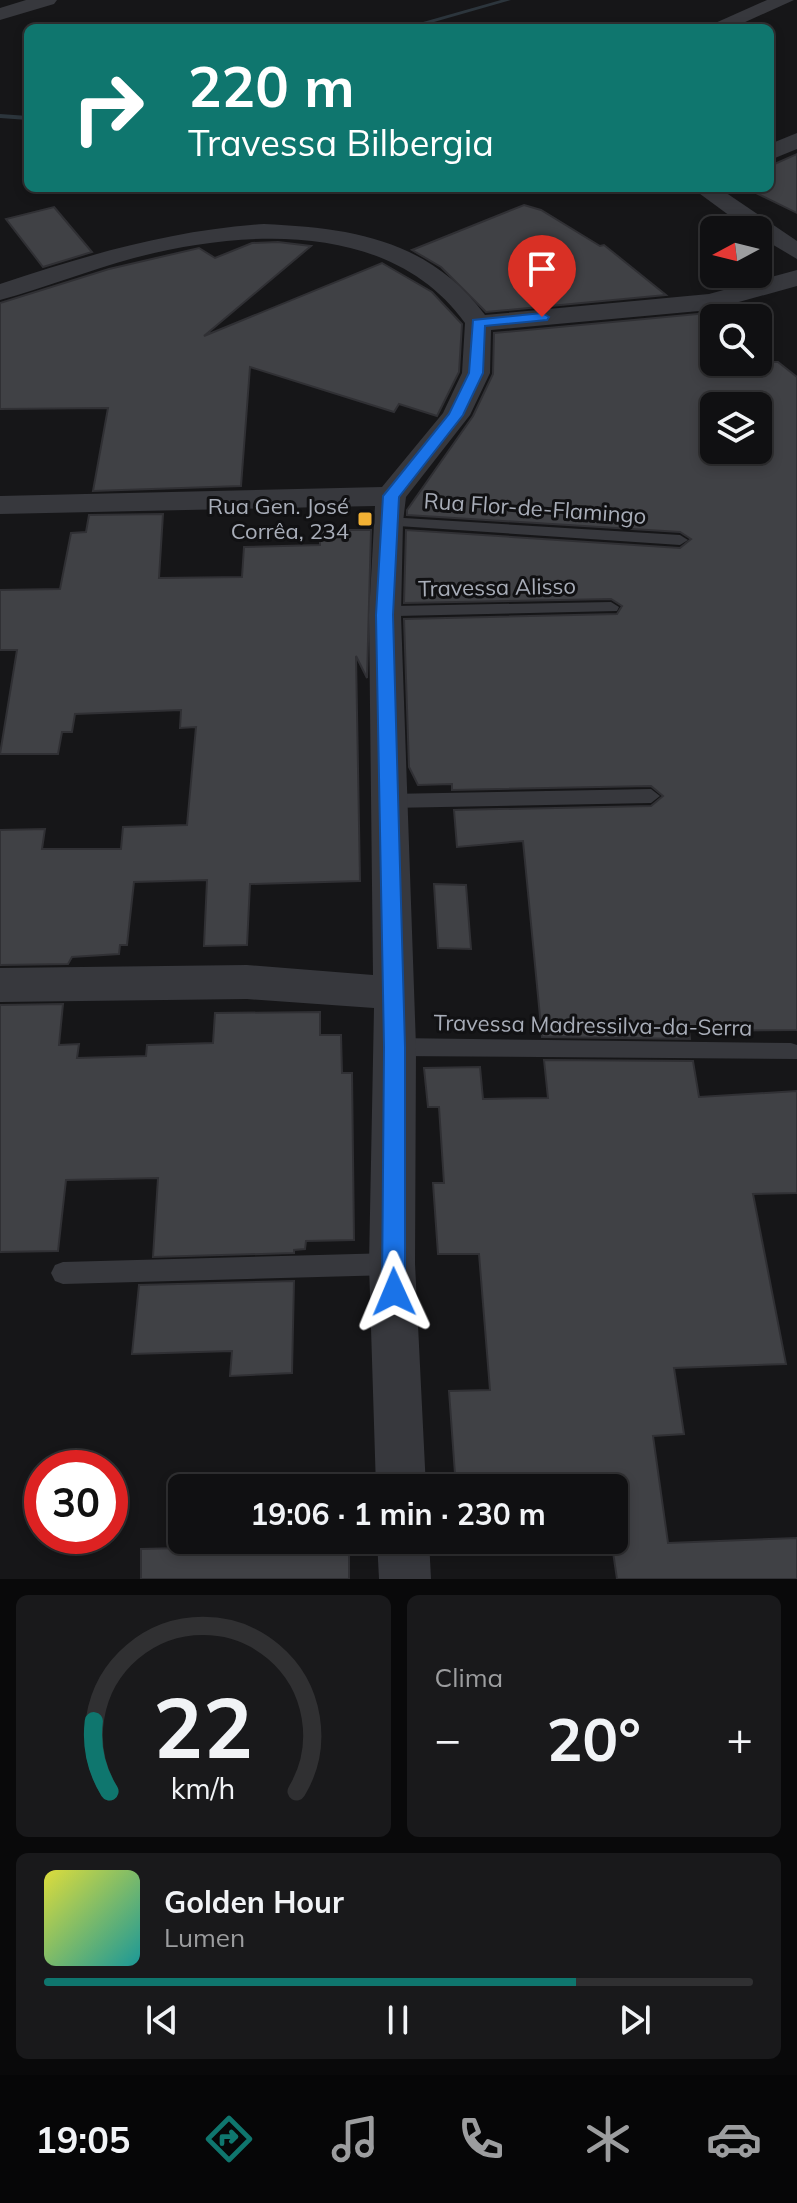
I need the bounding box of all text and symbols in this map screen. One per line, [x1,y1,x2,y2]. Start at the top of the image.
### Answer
text: 220 m [188,51,355,121]
icon: right [56,56,160,160]
text: Travessa Bilbergia [188,120,494,165]
north arrow [700,216,772,288]
map controls [700,216,772,464]
pin [508,235,576,317]
icon: arrive [520,247,564,291]
button: search [700,304,772,376]
button: layers [700,392,772,464]
street label: Rua Flor-de-Flamingo [423,486,647,530]
place label: Rua Gen. José Corrêa, 234 [208,492,349,545]
marker: Rua Gen. José Corrêa, 234 [356,510,374,528]
street label: Travessa Alisso [418,572,576,602]
street label: Travessa Madressilva-da-Serra [433,1008,753,1042]
position arrow [352,1250,436,1334]
speed limit sign: 30 [24,1450,128,1554]
text: 19:06 · 1 min · 230 m [250,1495,546,1533]
text: Clima [435,1661,503,1694]
text: 22 [153,1674,253,1779]
text: 20° [546,1701,641,1776]
text: − [435,1711,461,1766]
text: + [727,1711,753,1766]
text: km/h [171,1770,236,1806]
text: Golden Hour [164,1883,344,1921]
text: Lumen [164,1921,245,1954]
icon: previous [140,1998,184,2042]
icon: pause [376,1998,420,2042]
icon: next [613,1998,657,2042]
icon: directions [201,2111,257,2167]
icon: music [327,2111,383,2167]
icon: phone [453,2111,509,2167]
icon: climate [580,2111,636,2167]
icon: car [706,2111,762,2167]
text: 19:05 [35,2117,130,2162]

